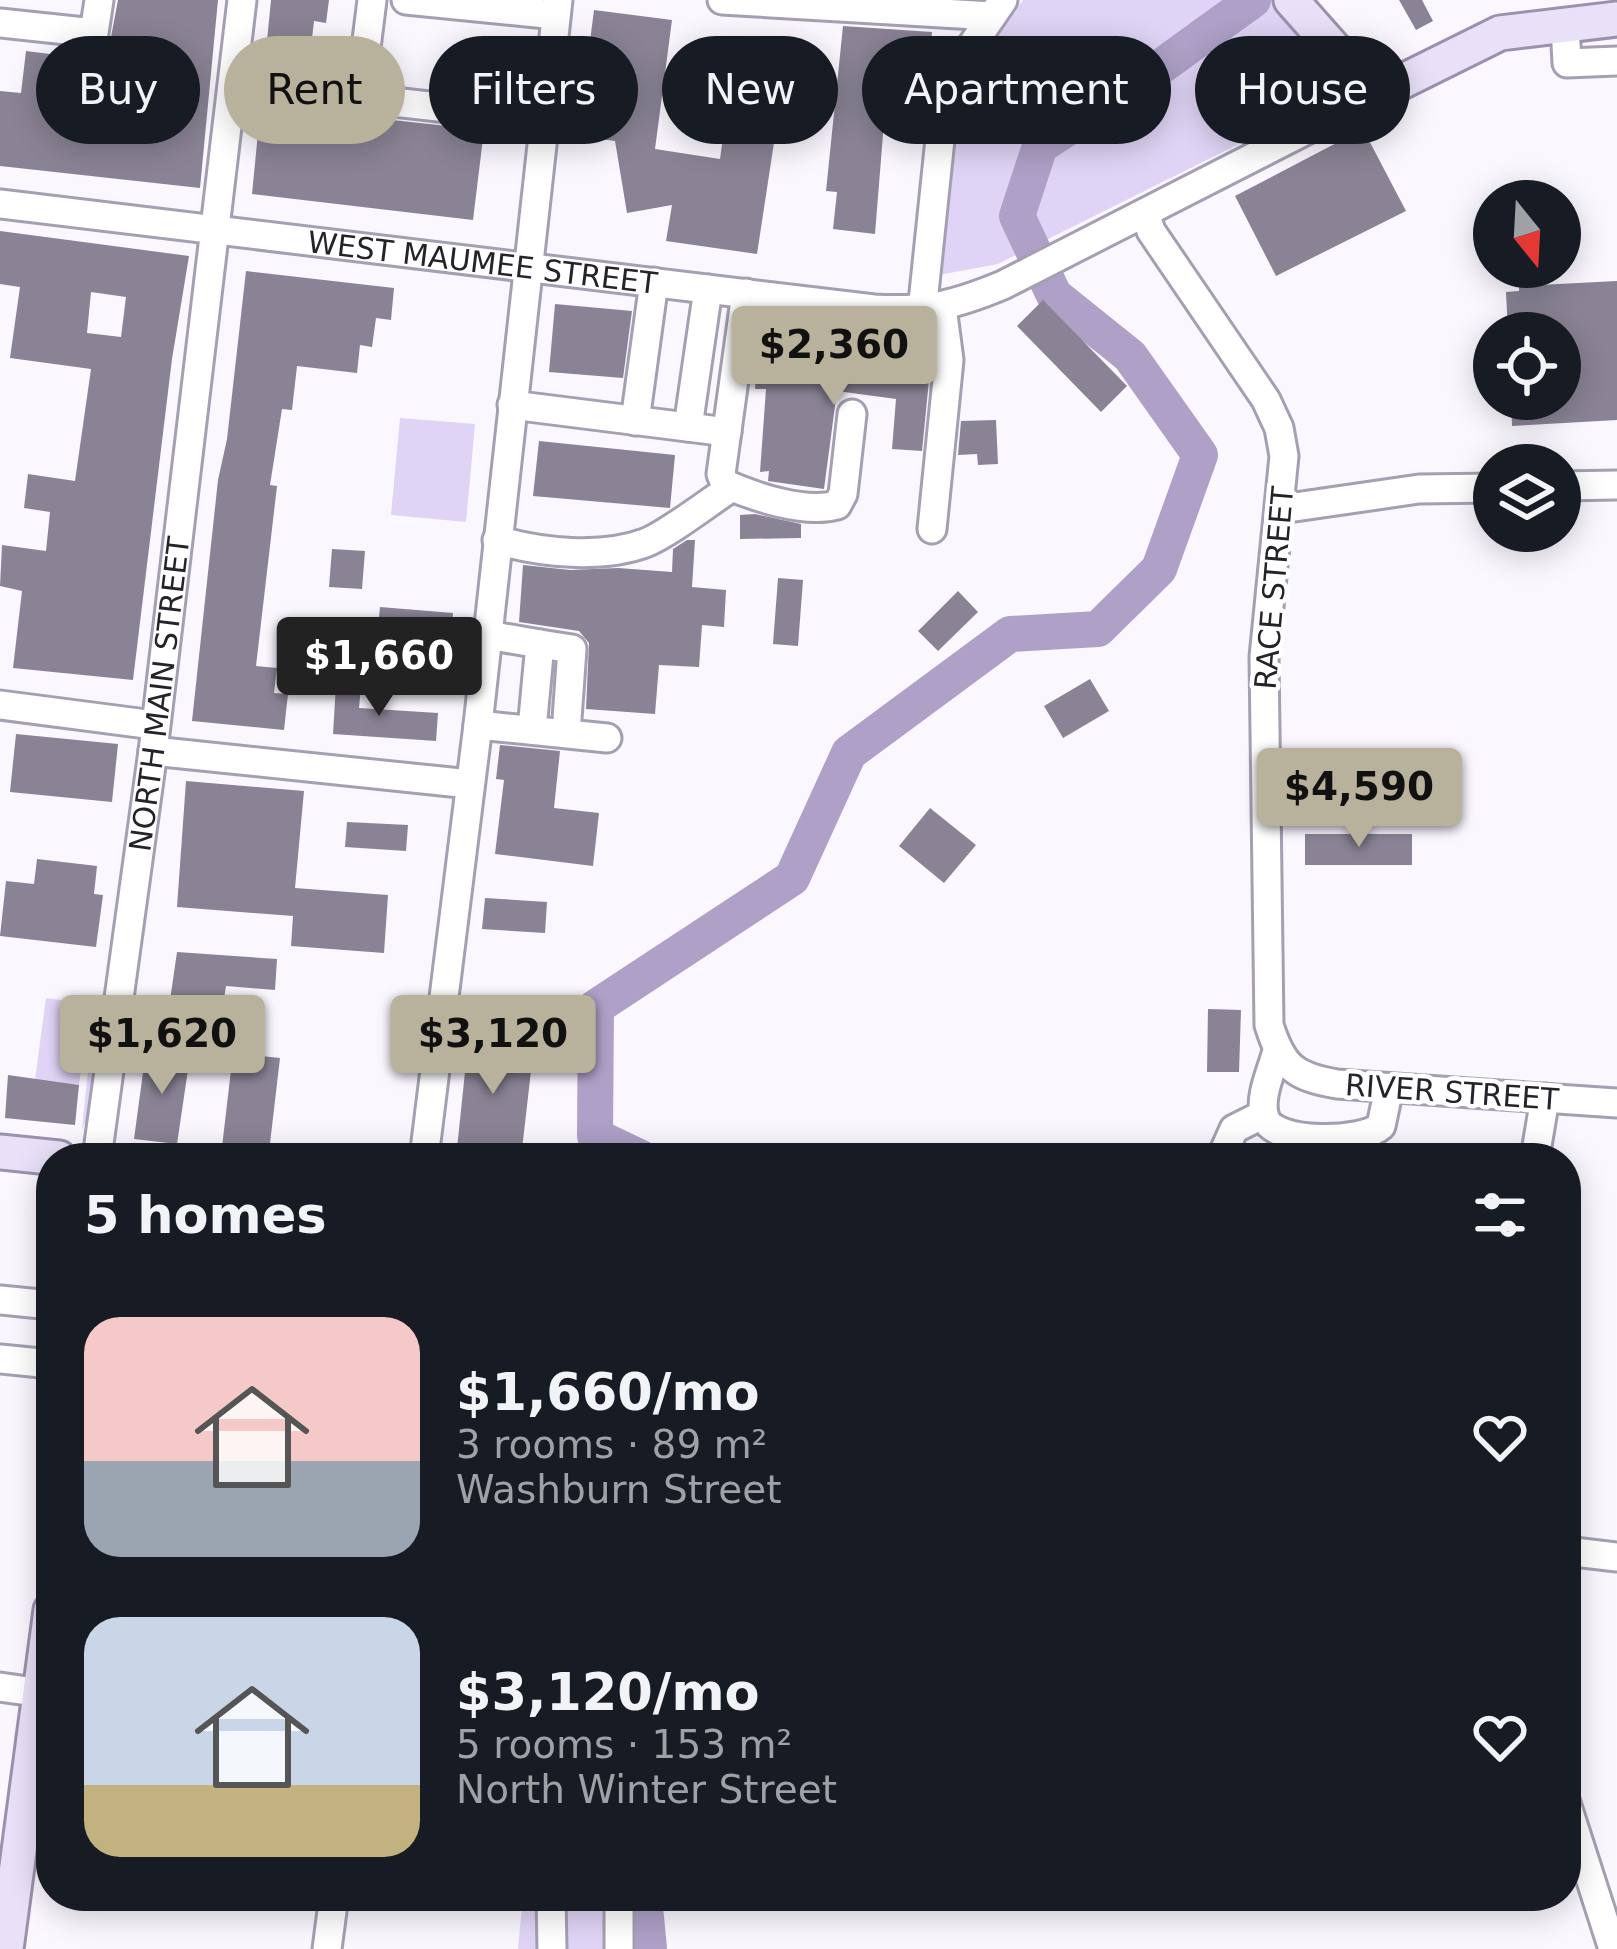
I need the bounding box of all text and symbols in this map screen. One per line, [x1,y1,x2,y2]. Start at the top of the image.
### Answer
chip: Buy [36,36,200,144]
chip: Rent [224,36,405,144]
chip: Filters [429,36,638,144]
chip: New [662,36,838,144]
chip: Apartment [862,36,1171,144]
chip: House [1195,36,1410,144]
north arrow [1473,180,1581,288]
map controls [1473,180,1581,552]
street label: WEST MAUMEE STREET [306,224,660,300]
pin: $2,360 [736,306,932,408]
button: locate [1473,312,1581,420]
text: $2,360 [759,322,909,367]
button: layers [1473,444,1581,552]
street label: RACE STREET [1248,484,1300,691]
street label: NORTH MAIN STREET [122,534,196,854]
pin: $1,660 [281,617,477,719]
text: $1,660 [304,633,454,678]
pin: $4,590 [1261,748,1457,850]
text: $4,590 [1284,764,1434,809]
pin: $1,620 [64,995,260,1097]
pin: $3,120 [395,995,591,1097]
text: $1,620 [87,1011,237,1056]
text: $3,120 [418,1011,568,1056]
street label: RIVER STREET [1344,1067,1561,1117]
icon: filters [1467,1182,1533,1248]
text: 5 homes [84,1186,327,1245]
text: $1,660/mo [456,1363,760,1422]
icon: home [180,1365,324,1509]
icon: heart [1467,1404,1533,1470]
text: 3 rooms · 89 m² [456,1422,767,1467]
text: Washburn Street [456,1467,781,1512]
text: $3,120/mo [456,1663,760,1722]
icon: home [180,1665,324,1809]
icon: heart [1467,1704,1533,1770]
text: 5 rooms · 153 m² [456,1722,792,1767]
text: North Winter Street [456,1767,837,1812]

